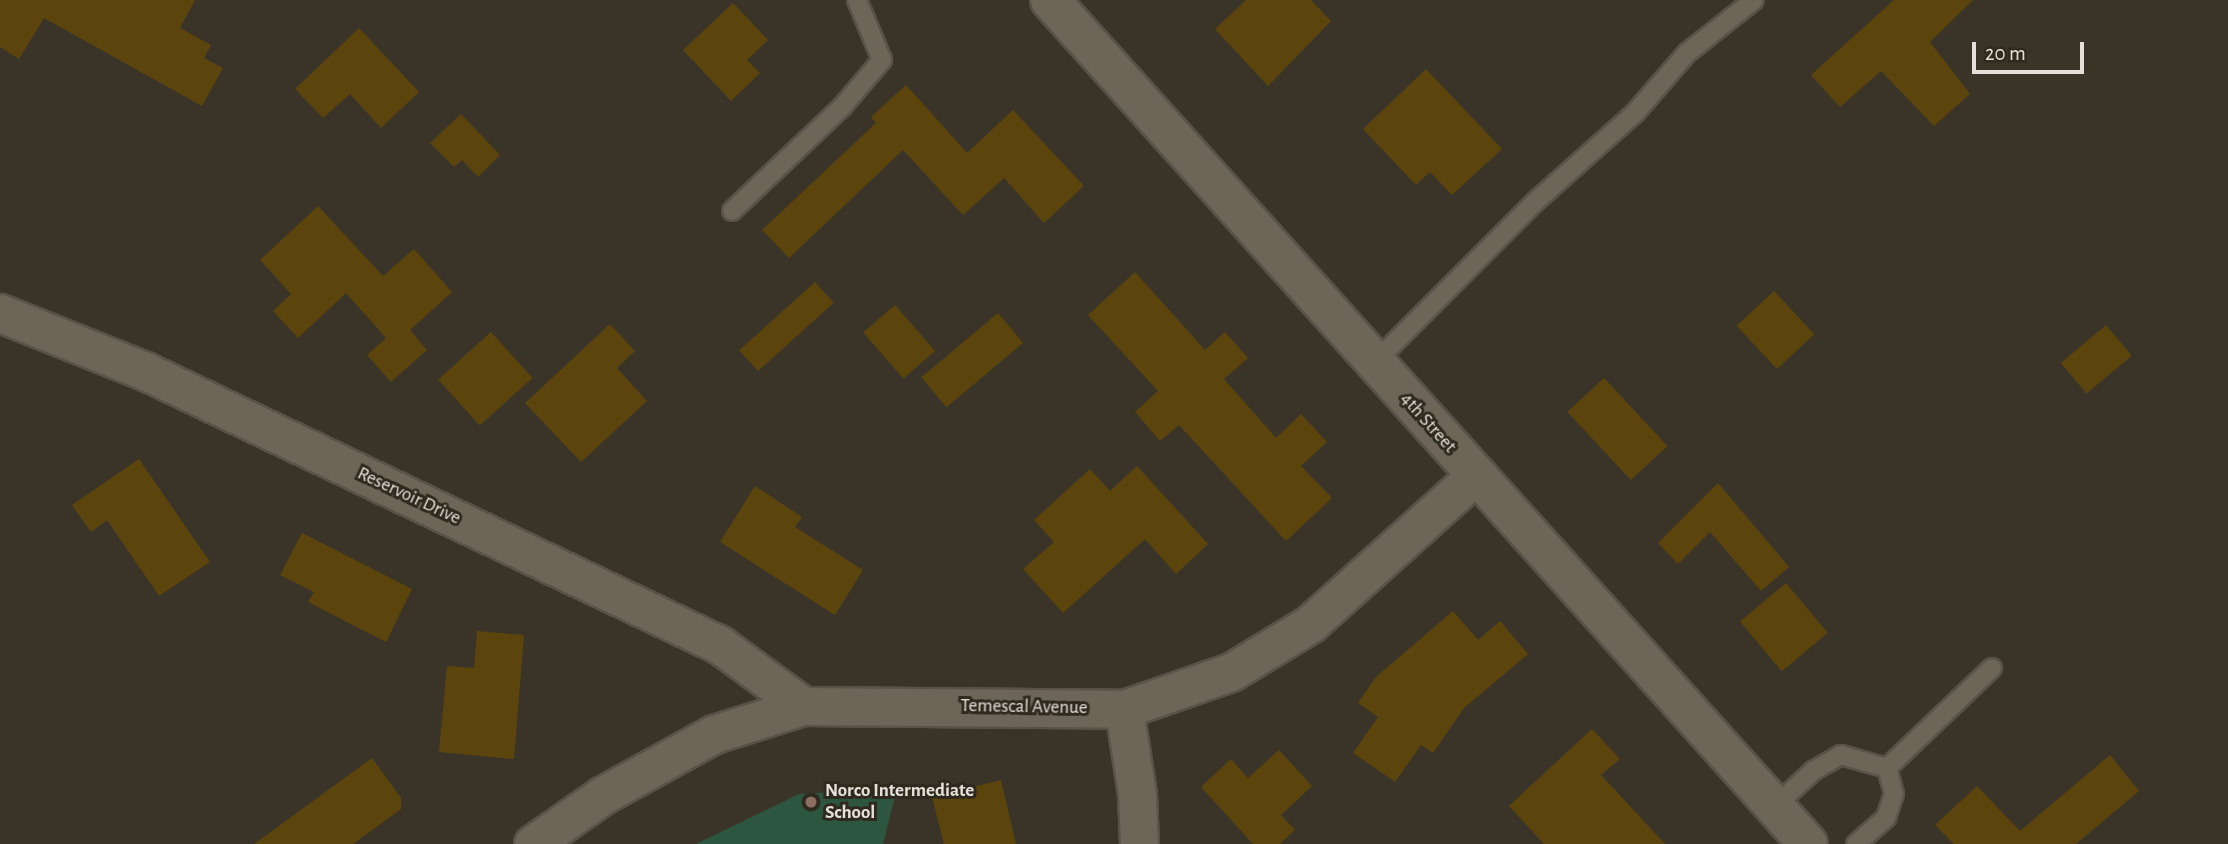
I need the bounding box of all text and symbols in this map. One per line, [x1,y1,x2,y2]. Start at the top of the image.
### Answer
scale bar [1976,28,2088,72]
text: 20 m [1985,43,2026,64]
street label: 4th Street [1395,388,1461,458]
street label: Reservoir Drive [354,462,464,530]
street label: Temescal Avenue [960,694,1088,720]
place label: Norco Intermediate School [825,780,974,824]
marker: Norco Intermediate School [803,794,819,810]

